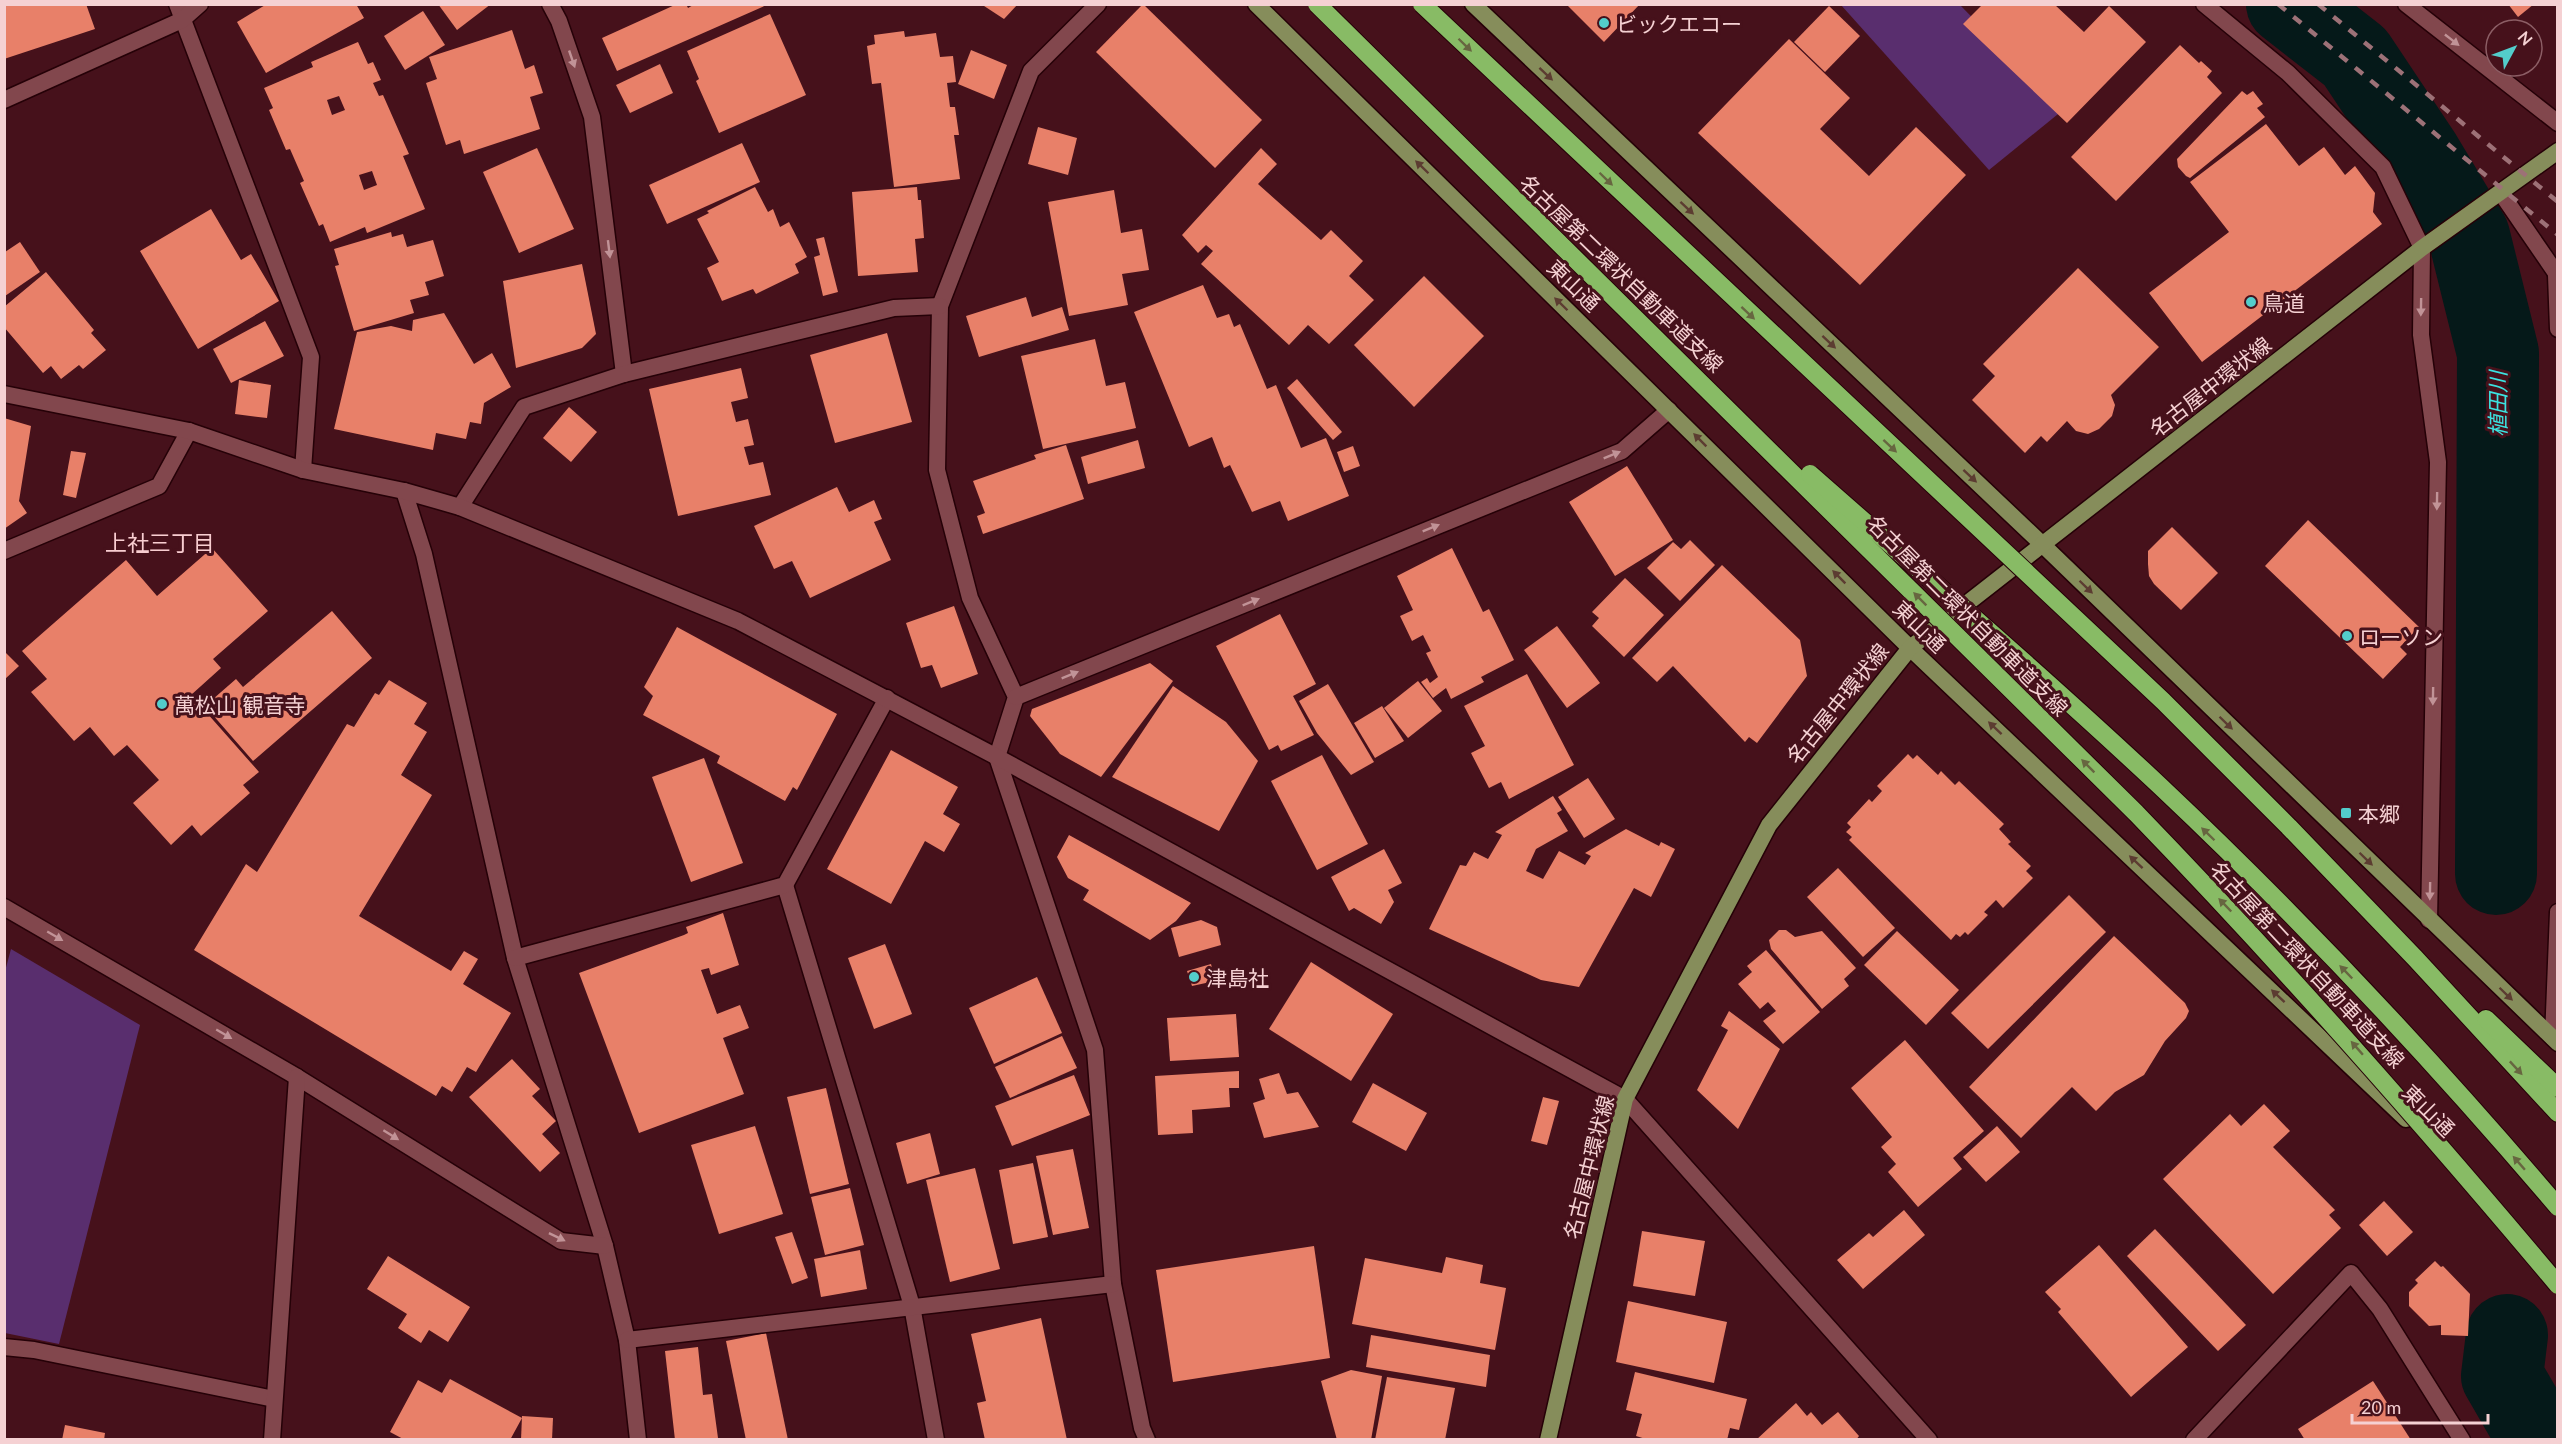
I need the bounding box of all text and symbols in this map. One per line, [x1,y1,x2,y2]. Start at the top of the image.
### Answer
place label: ビックエコー [1616,11,1742,36]
marker: ビックエコー [1597,16,1611,30]
north arrow [2484,18,2544,78]
text: N [2514,27,2537,49]
one-way arrow [2444,34,2460,47]
one-way arrow [1457,38,1472,52]
one-way arrow [567,50,577,68]
one-way arrow [1538,66,1552,80]
one-way arrow [1415,161,1429,175]
street label: 名古屋第二環状自動車道支線 [1515,169,1729,377]
one-way arrow [1598,172,1613,185]
one-way arrow [1680,201,1695,215]
one-way arrow [604,240,613,259]
street label: 東山通 [1543,254,1605,316]
place label: 鳥道 [2263,290,2305,315]
marker: 鳥道 [2244,295,2258,309]
one-way arrow [1554,296,1568,311]
one-way arrow [2416,297,2426,316]
one-way arrow [1740,306,1755,320]
street label: 名古屋中環状線 [2144,331,2276,441]
one-way arrow [1821,335,1836,349]
water label: 植田川 [2484,369,2511,437]
one-way arrow [1694,434,1708,448]
one-way arrow [1882,439,1897,452]
one-way arrow [1603,450,1621,459]
one-way arrow [1963,469,1977,483]
one-way arrow [2432,491,2442,510]
street label: 名古屋第二環状自動車道支線 [1863,510,2073,720]
one-way arrow [1423,523,1441,533]
district label: 上社三丁目 [105,529,215,556]
one-way arrow [1832,571,1846,585]
one-way arrow [2078,580,2093,594]
one-way arrow [1913,591,1927,606]
street label: 東山通 [1889,595,1951,657]
one-way arrow [1242,597,1260,607]
place label: ローソン [2359,624,2443,649]
marker: ローソン [2340,629,2354,643]
street label: 名古屋中環状線 [1781,638,1893,768]
one-way arrow [1061,670,1079,679]
one-way arrow [2429,686,2438,705]
place label: 萬松山 観音寺 [174,692,305,717]
marker: 萬松山 観音寺 [155,697,169,711]
one-way arrow [2218,715,2232,729]
one-way arrow [1987,721,2002,735]
one-way arrow [2082,759,2096,773]
place label: 本郷 [2358,801,2400,826]
marker: 本郷 [2339,806,2353,820]
one-way arrow [2202,827,2216,841]
one-way arrow [2358,851,2372,865]
one-way arrow [2129,855,2144,869]
street label: 名古屋第二環状自動車道支線 [2206,856,2410,1072]
one-way arrow [2425,881,2435,900]
one-way arrow [2218,897,2232,912]
one-way arrow [47,931,64,941]
one-way arrow [2339,964,2353,979]
place label: 津島社 [1206,965,1269,990]
marker: 津島社 [1187,970,1201,984]
one-way arrow [2499,986,2513,1000]
one-way arrow [2270,989,2285,1003]
one-way arrow [216,1029,233,1039]
one-way arrow [2350,1041,2364,1056]
one-way arrow [2509,1061,2523,1075]
street label: 東山通 [2398,1079,2460,1141]
street label: 名古屋中環状線 [1558,1093,1618,1241]
one-way arrow [383,1130,399,1141]
one-way arrow [2513,1156,2526,1171]
one-way arrow [549,1232,566,1242]
scale bar [2352,1387,2488,1425]
text: 20 m [2361,1396,2401,1418]

